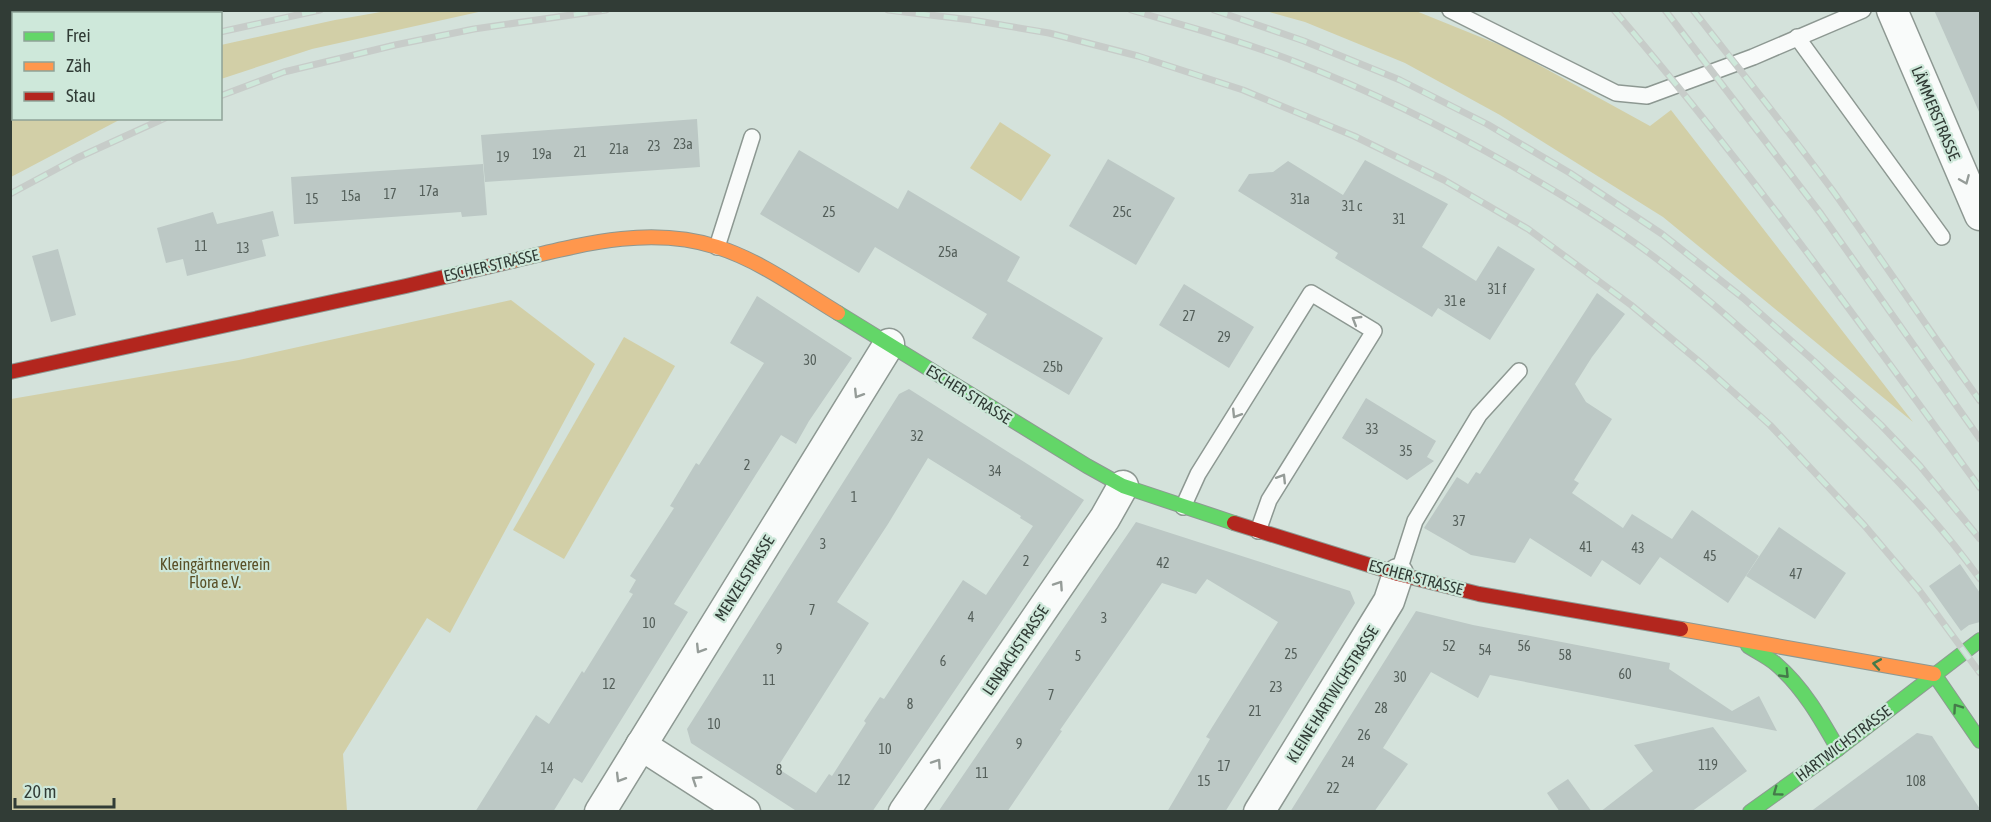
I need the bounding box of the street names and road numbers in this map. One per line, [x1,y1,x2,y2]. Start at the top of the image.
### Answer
street label: LÄMMERSTRASSE [1908,63,1964,163]
street label: ESCHER STRASSE [442,245,540,285]
street label: ESCHER STRASSE [923,361,1015,427]
street label: MENZELSTRASSE [711,532,777,624]
street label: ESCHER STRASSE [1367,556,1465,598]
street label: LENBACHSTRASSE [978,602,1052,698]
street label: KLEINE HARTWICHSTRASSE [1283,622,1381,766]
street label: HARTWICHSTRASSE [1792,701,1894,785]

